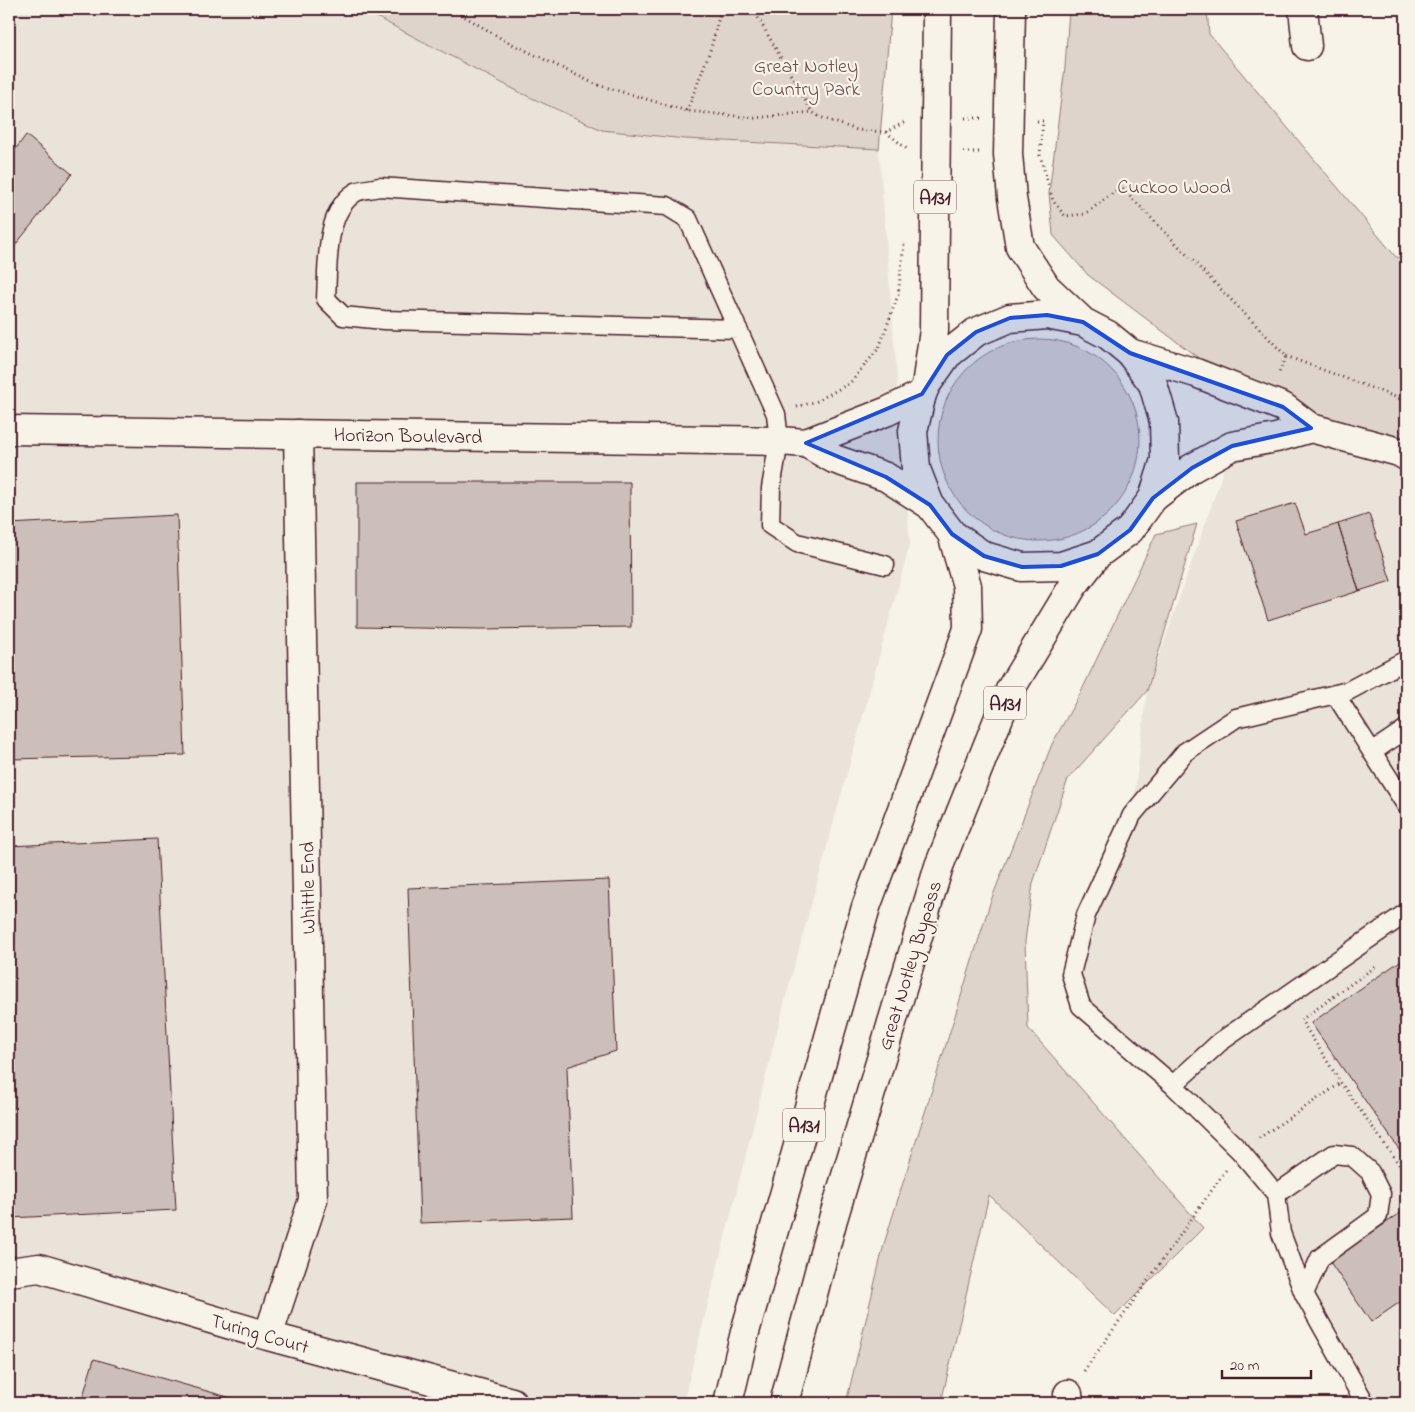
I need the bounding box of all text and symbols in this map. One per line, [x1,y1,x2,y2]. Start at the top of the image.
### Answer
park label: Great Notley Country Park [752,53,860,105]
park label: Cuckoo Wood [1117,174,1231,203]
road number: A131 [914,180,956,213]
street label: Horizon Boulevard [333,422,483,453]
road number: A131 [984,686,1026,720]
street label: Whittle End [294,841,325,934]
street label: Great Notley Bypass [872,877,951,1054]
road number: A131 [783,1108,825,1142]
street label: Turing Court [207,1308,312,1364]
scale bar [1222,1347,1311,1379]
text: 20 m [1230,1355,1260,1377]

